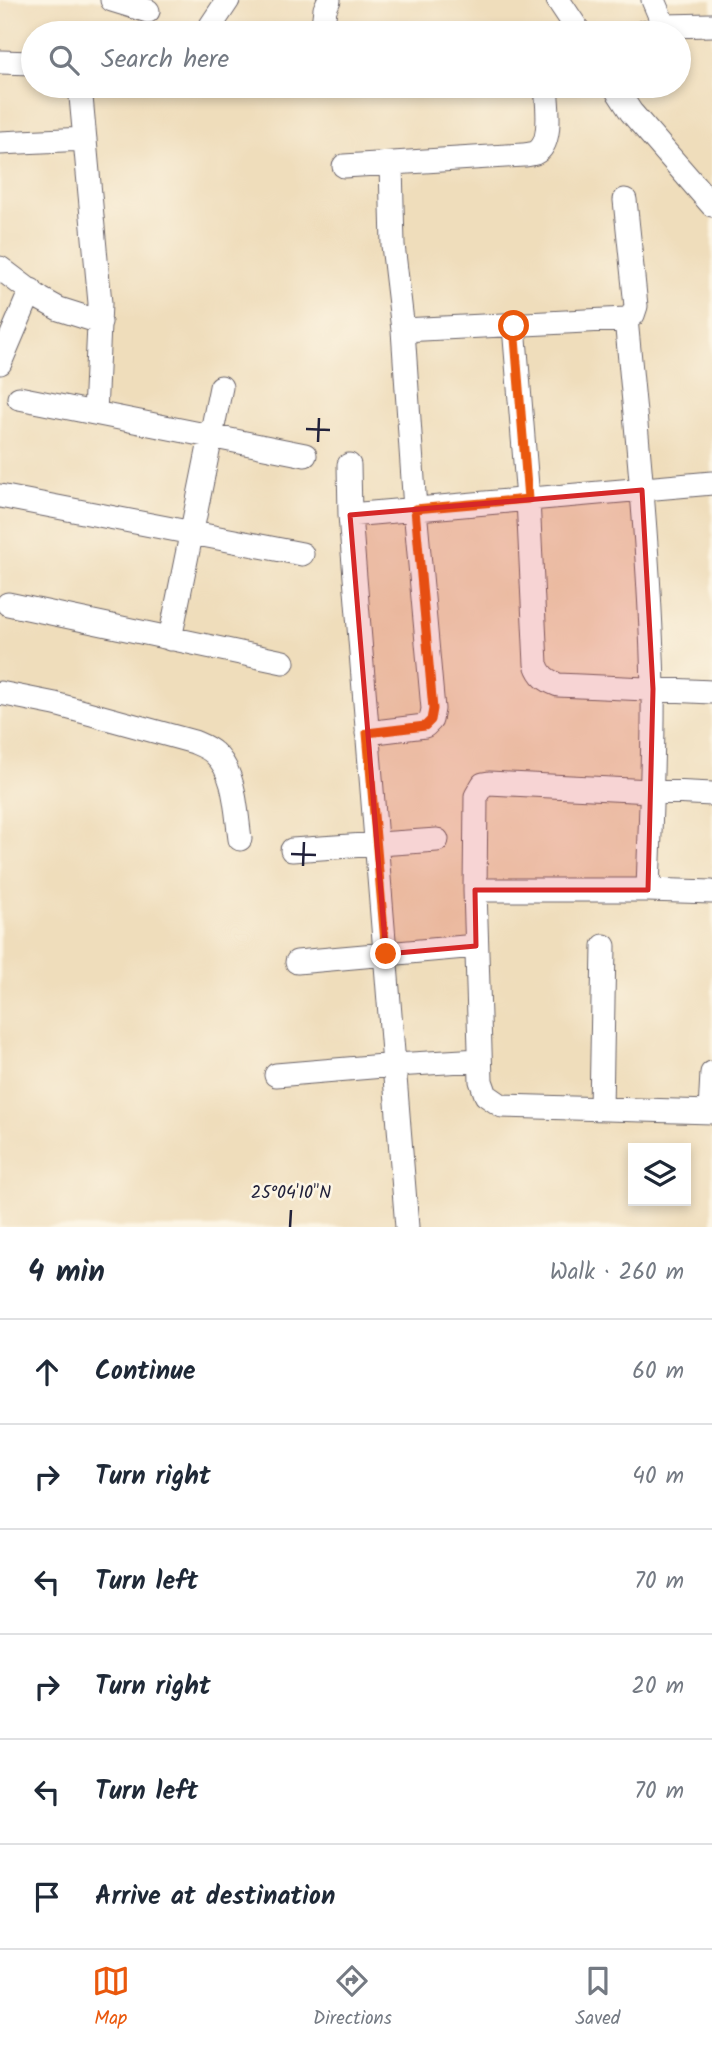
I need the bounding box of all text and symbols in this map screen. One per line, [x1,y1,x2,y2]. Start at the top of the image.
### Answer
search box [21,21,691,98]
text: Search here [101,39,229,81]
icon: search [45,41,83,79]
route start [498,310,529,341]
route end [370,938,401,969]
map controls [628,1143,691,1206]
button: layers [628,1143,691,1206]
text: 25°04'10"N [251,1179,331,1208]
text: 4 min [28,1249,105,1297]
text: Walk · 260 m [550,1255,684,1291]
text: Continue [95,1351,196,1393]
icon: ahead [28,1353,66,1391]
text: 60 m [632,1354,684,1390]
text: Turn right [95,1456,211,1498]
icon: right [28,1458,66,1496]
text: 40 m [632,1459,684,1495]
text: Turn left [95,1561,198,1603]
icon: left [28,1563,66,1601]
text: 70 m [634,1564,684,1600]
text: Turn right [95,1666,211,1708]
icon: right [28,1668,66,1706]
text: 20 m [632,1669,684,1705]
text: Turn left [95,1771,198,1813]
icon: left [28,1773,66,1811]
text: 70 m [634,1774,684,1810]
text: Arrive at destination [95,1876,335,1918]
icon: arrive [28,1878,66,1916]
tab: Map [92,1962,130,2034]
tab: Directions [313,1962,392,2034]
tab: Saved [575,1962,620,2034]

